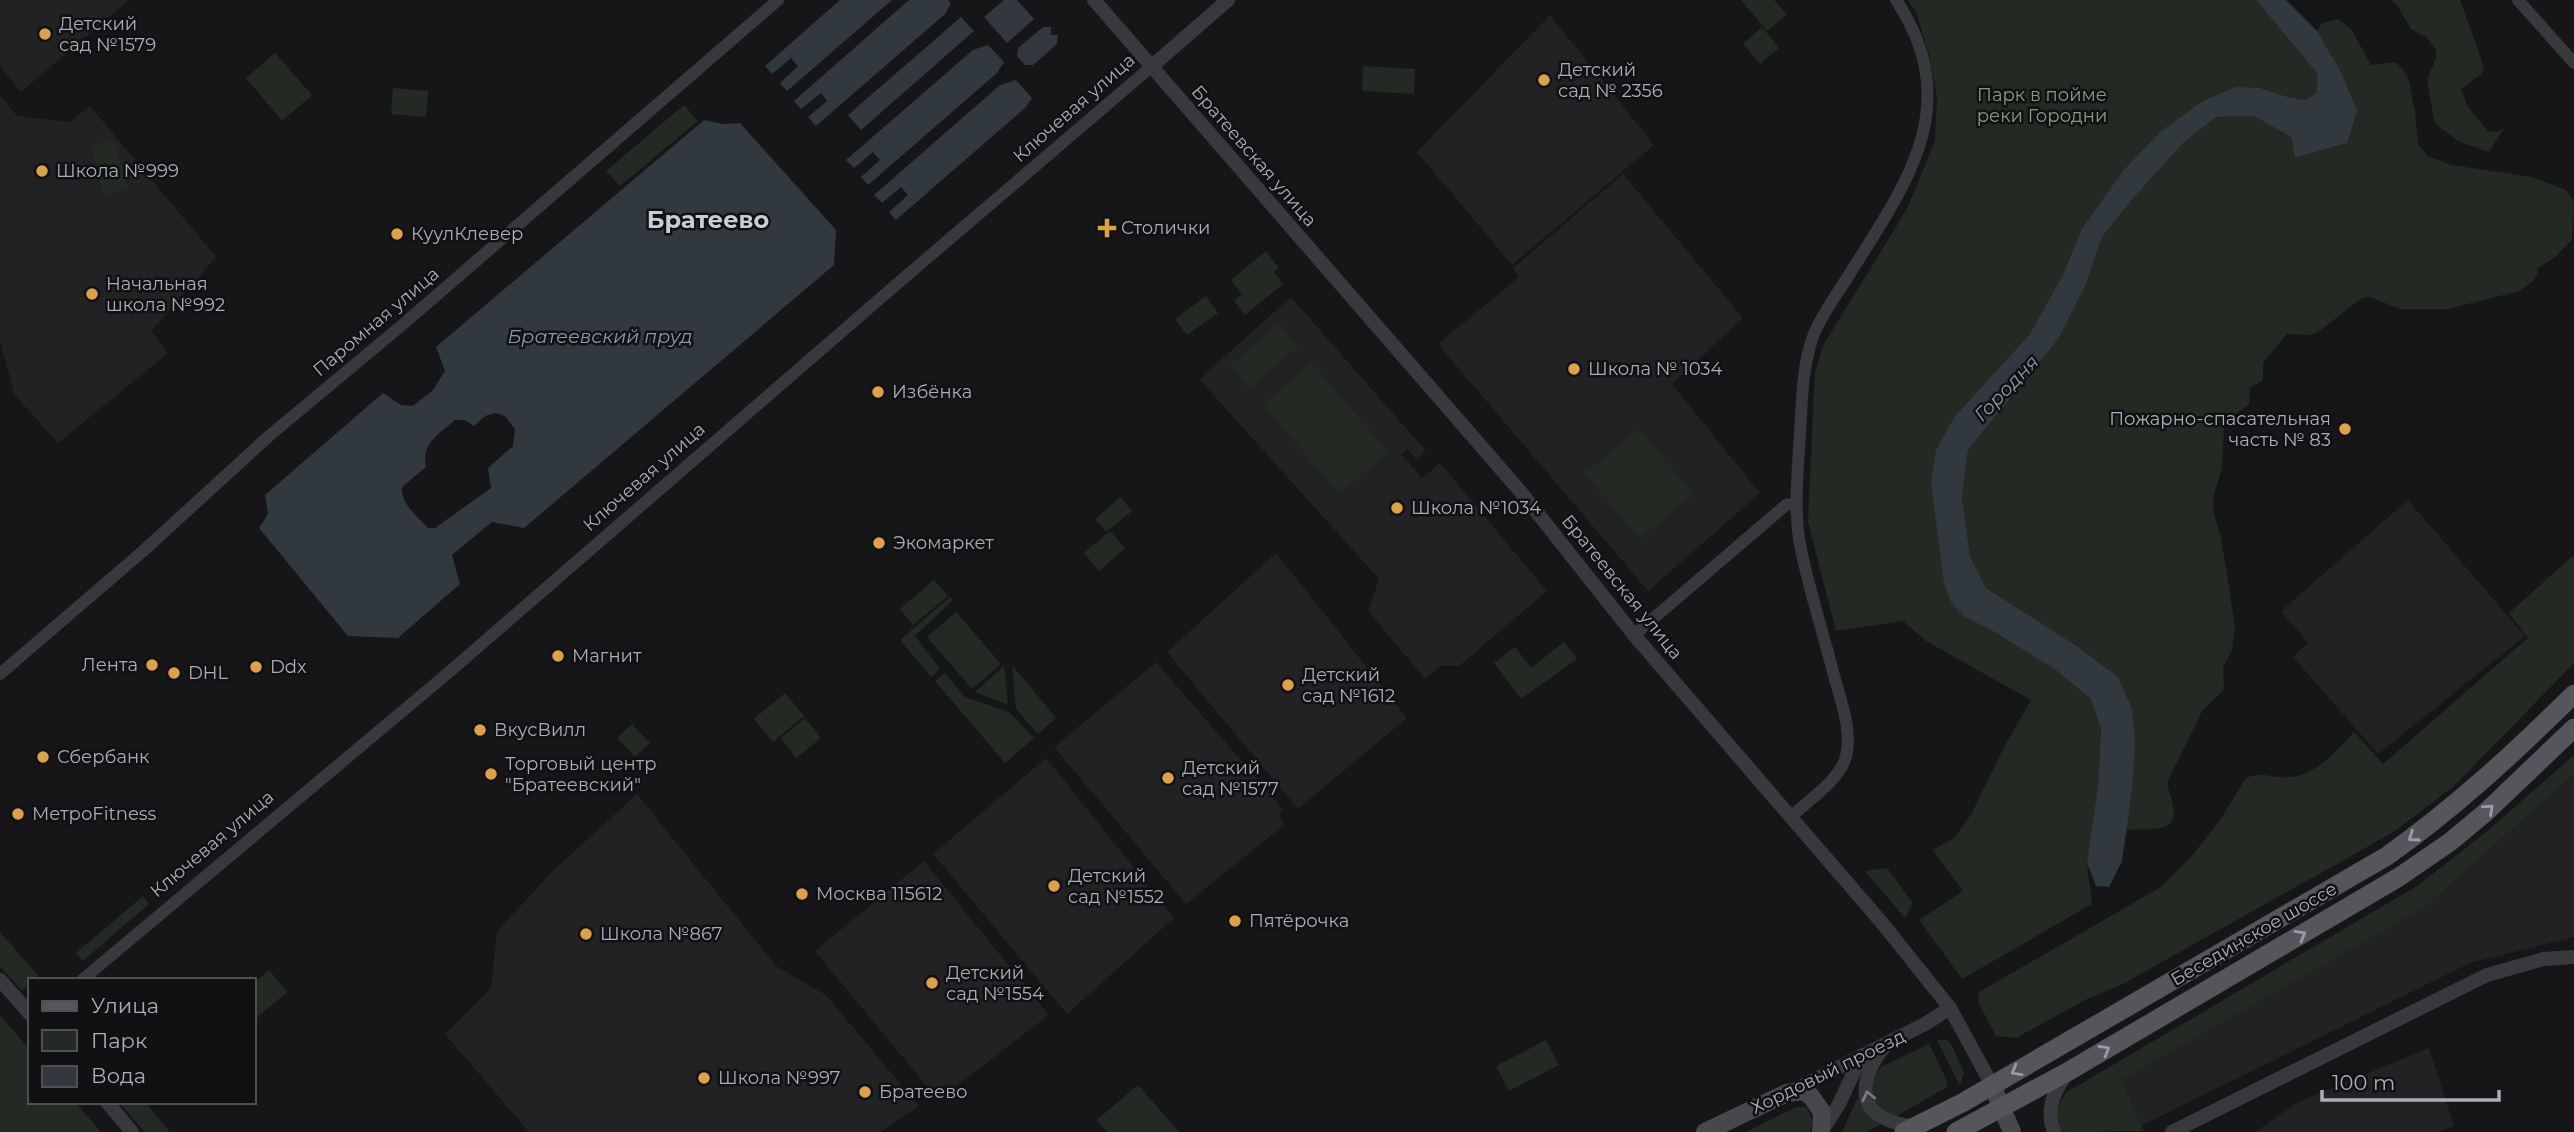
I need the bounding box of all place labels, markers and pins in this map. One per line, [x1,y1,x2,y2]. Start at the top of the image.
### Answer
place label: Детский сад №1579 [59,13,156,56]
marker: Детский сад №1579 [37,26,53,42]
place label: Детский сад № 2356 [1558,59,1663,102]
marker: Детский сад № 2356 [1536,72,1552,88]
place label: Школа №999 [56,160,179,182]
marker: Школа №999 [34,163,50,179]
place label: Столички [1121,217,1210,239]
marker: Столички [1099,220,1115,236]
place label: КуулКлевер [411,223,523,245]
marker: КуулКлевер [389,226,405,242]
place label: Начальная школа №992 [106,273,225,316]
marker: Начальная школа №992 [84,286,100,302]
place label: Школа № 1034 [1588,358,1723,380]
marker: Школа № 1034 [1566,361,1582,377]
place label: Избёнка [892,381,972,403]
marker: Избёнка [870,384,886,400]
place label: Пожарно-спасательная часть № 83 [2109,408,2331,451]
marker: Пожарно-спасательная часть № 83 [2337,421,2353,437]
place label: Школа №1034 [1411,497,1541,519]
marker: Школа №1034 [1389,500,1405,516]
place label: Экомаркет [893,532,994,554]
marker: Экомаркет [871,535,887,551]
place label: Магнит [572,645,642,667]
marker: Магнит [550,648,566,664]
place label: Лента [82,654,138,676]
place label: Ddx [270,656,307,678]
marker: Лента [144,657,160,673]
marker: Ddx [248,659,264,675]
place label: DHL [188,662,229,684]
place label: Детский сад №1612 [1302,664,1395,707]
marker: DHL [166,665,182,681]
marker: Детский сад №1612 [1280,677,1296,693]
place label: ВкусВилл [494,719,586,741]
marker: ВкусВилл [472,722,488,738]
place label: Сбербанк [57,746,150,768]
marker: Сбербанк [35,749,51,765]
place label: Торговый центр "Братеевский" [505,753,657,796]
place label: Детский сад №1577 [1182,757,1279,800]
marker: Торговый центр "Братеевский" [483,766,499,782]
marker: Детский сад №1577 [1160,770,1176,786]
place label: МетроFitness [32,803,157,825]
marker: МетроFitness [10,806,26,822]
place label: Детский сад №1552 [1068,865,1164,908]
marker: Детский сад №1552 [1046,878,1062,894]
place label: Москва 115612 [816,883,942,905]
marker: Москва 115612 [794,886,810,902]
place label: Пятёрочка [1249,910,1349,932]
marker: Пятёрочка [1227,913,1243,929]
place label: Школа №867 [600,923,722,945]
marker: Школа №867 [578,926,594,942]
place label: Детский сад №1554 [946,962,1044,1005]
marker: Детский сад №1554 [924,975,940,991]
place label: Школа №997 [718,1067,840,1089]
marker: Школа №997 [696,1070,712,1086]
place label: Братеево [879,1081,968,1103]
marker: Братеево [857,1084,873,1100]

